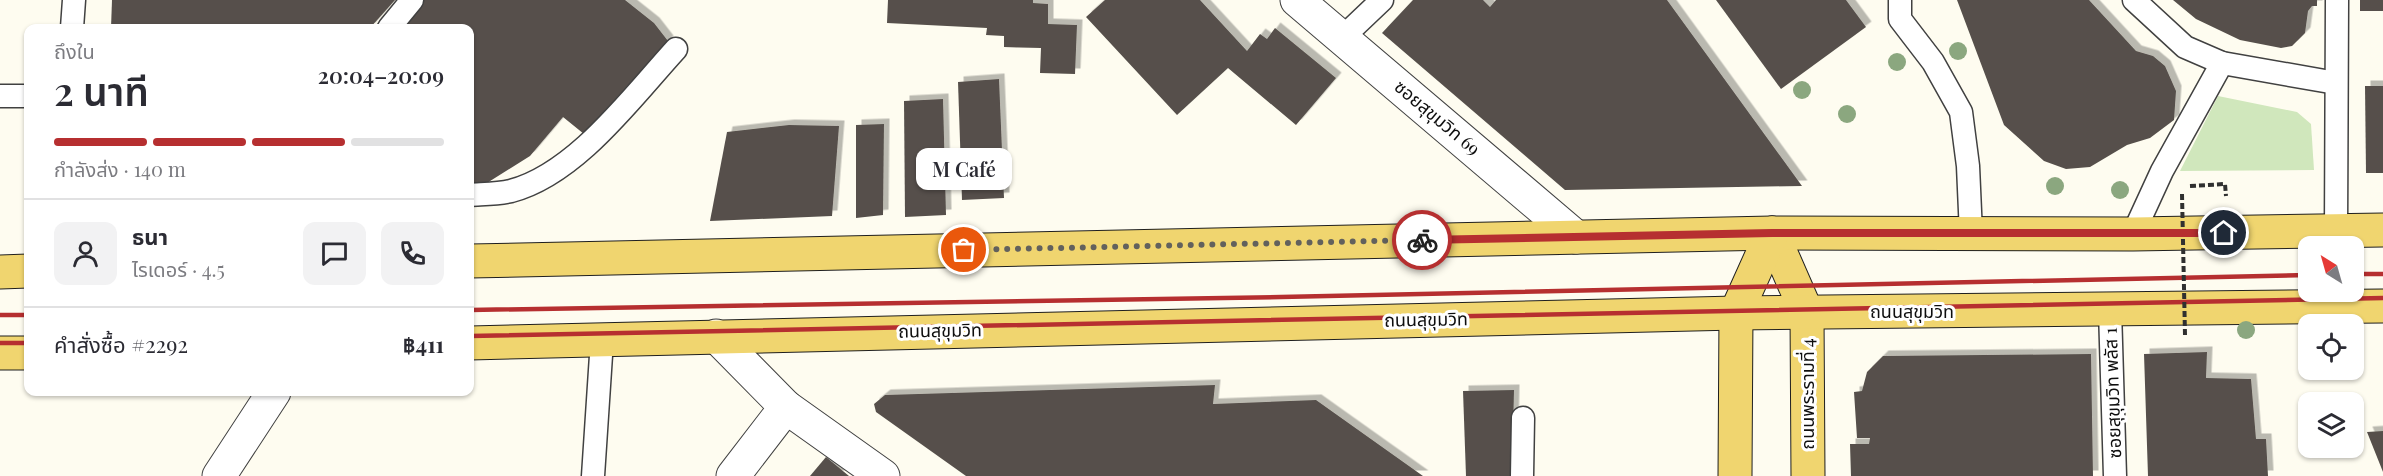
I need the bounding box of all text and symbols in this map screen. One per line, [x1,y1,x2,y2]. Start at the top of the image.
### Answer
text: ถึงใน [54,37,95,64]
text: 20:04–20:09 [318,60,444,90]
text: 2 นาที [54,64,149,116]
street label: ซอยสุขุมวิท 69 [1390,74,1486,160]
callout: M Café [916,148,1012,190]
text: กำลังส่ง · 140 m [54,155,186,182]
text: M Café [932,155,996,182]
pin [2198,207,2249,258]
courier [1392,210,1452,270]
icon: home [2207,216,2240,249]
text: ธนา [132,221,168,251]
button: person [54,222,117,285]
button: chat [303,222,366,285]
button: phone [381,222,444,285]
pin [938,224,989,275]
icon: bike [1406,224,1439,257]
icon: bag [947,233,980,266]
north arrow [2298,236,2364,302]
map controls [2298,236,2364,458]
text: ไรเดอร์ · 4.5 [132,255,225,282]
street label: ถนนสุขุมวิท [1870,299,1954,323]
street label: ถนนสุขุมวิท [1384,306,1468,332]
button: locate [2298,314,2364,380]
street label: ถนนสุขุมวิท [898,317,982,343]
street label: ซอยสุขุมวิท พลัส 1 [2098,327,2126,459]
text: คำสั่งซื้อ #2292 [54,329,188,359]
text: ฿411 [403,329,444,359]
street label: ถนนพระรามที่ 4 [1795,338,1819,450]
button: layers [2298,392,2364,458]

